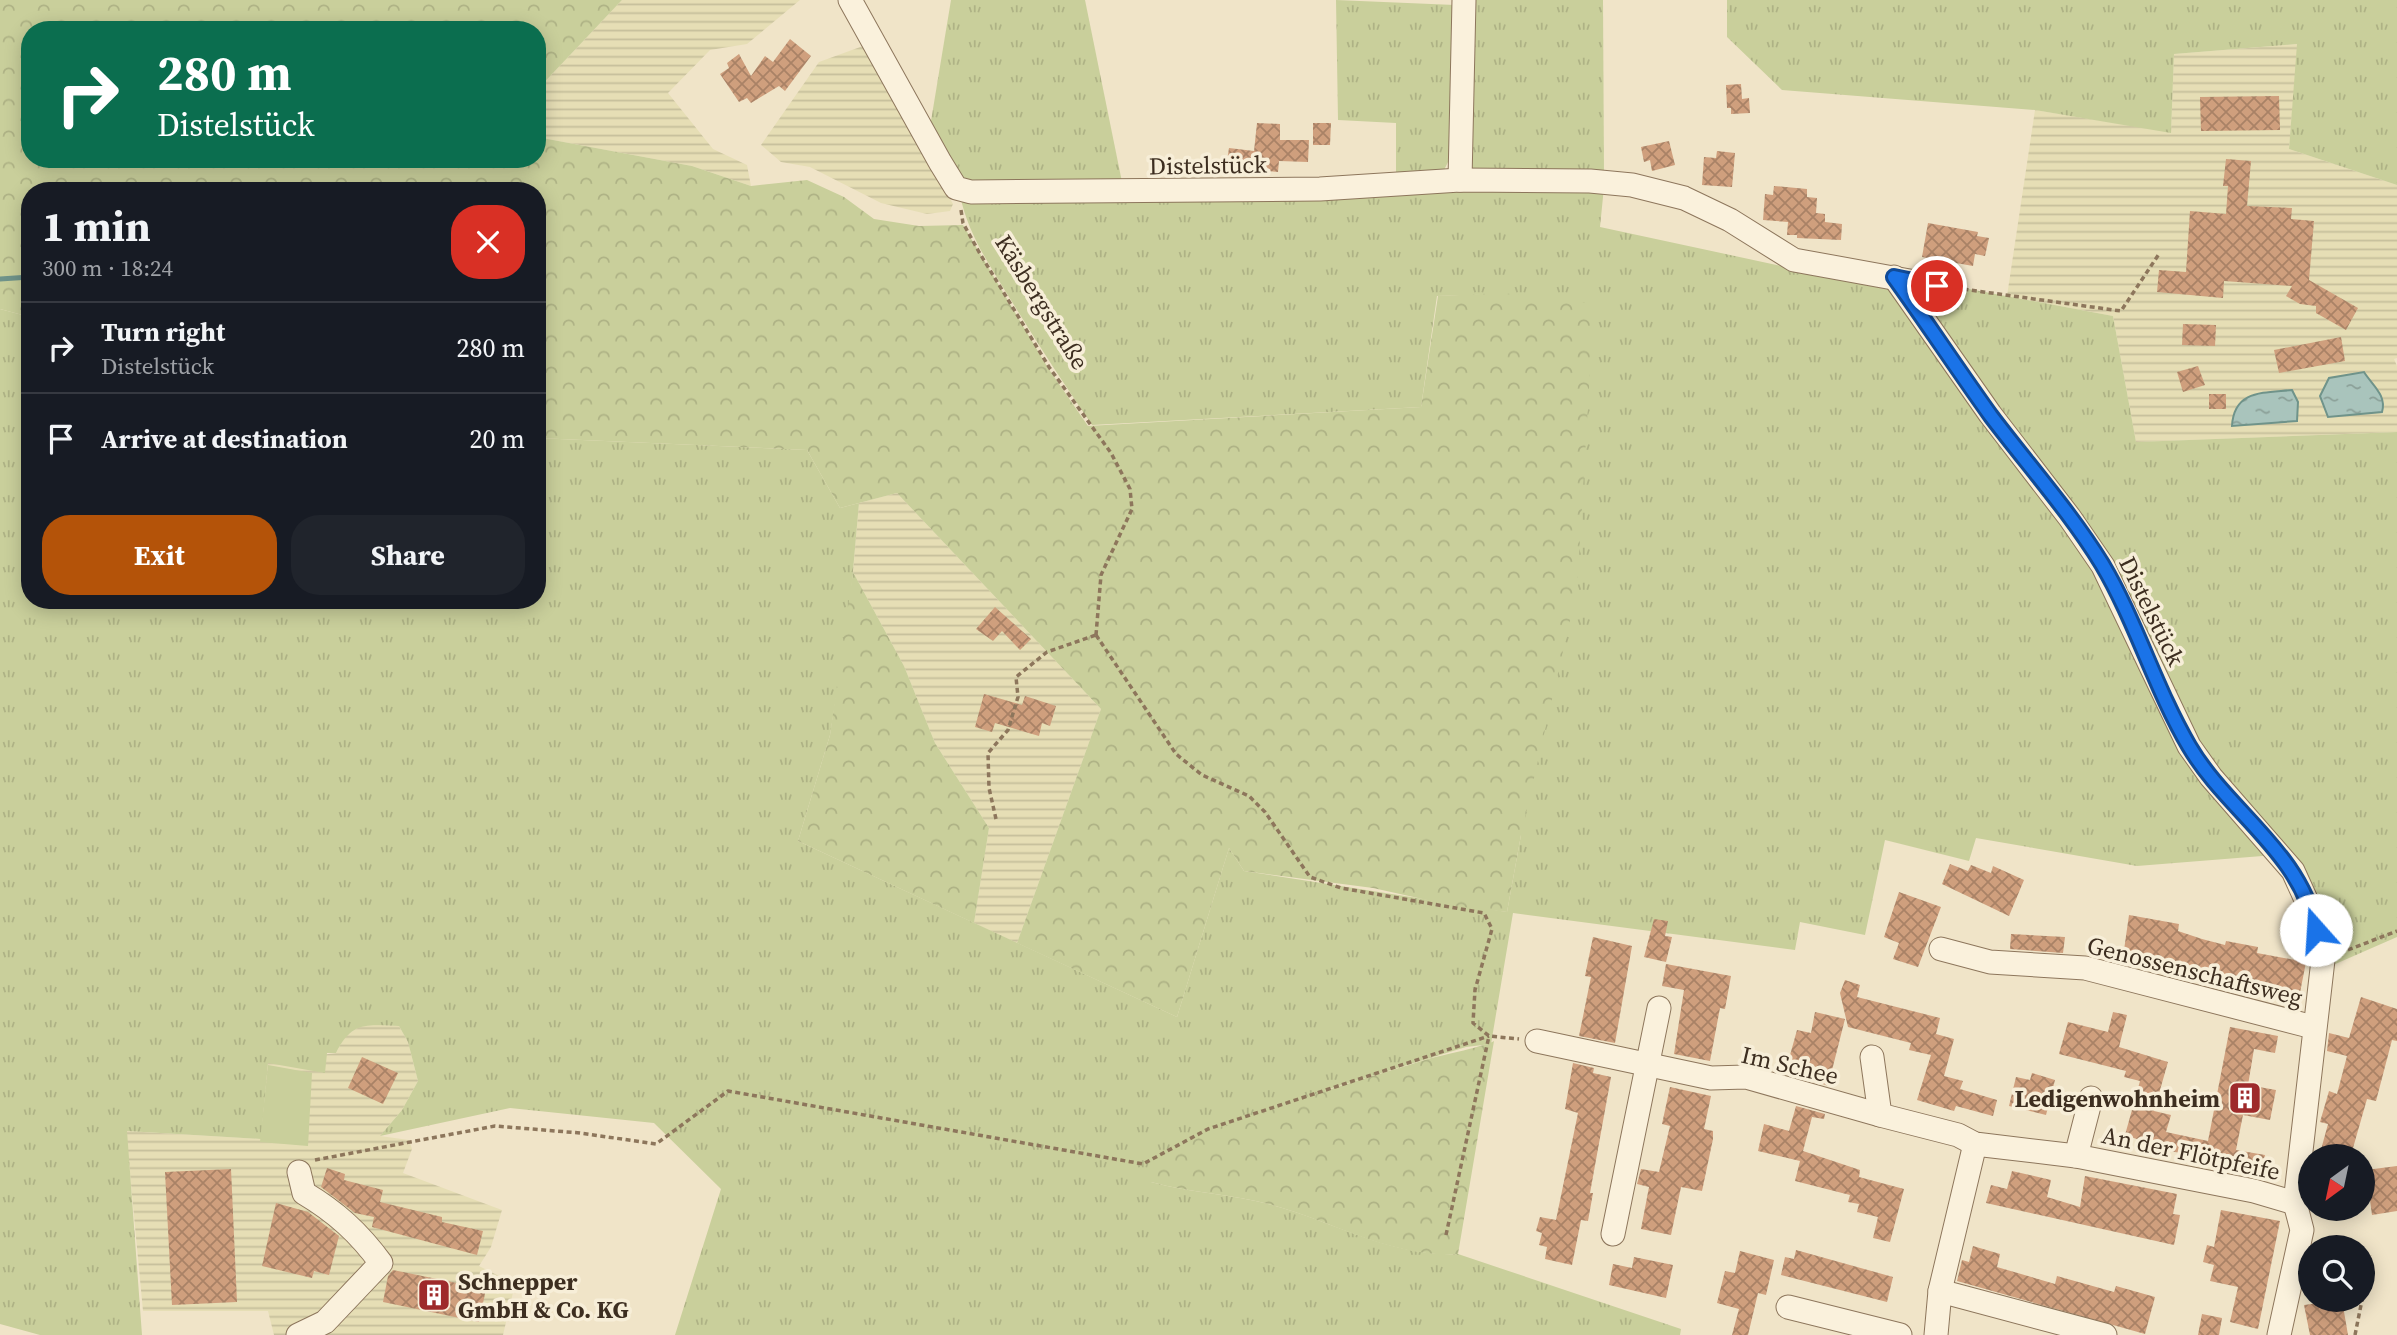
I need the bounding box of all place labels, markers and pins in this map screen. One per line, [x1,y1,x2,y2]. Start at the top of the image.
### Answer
pin [1907,256,1967,316]
building icon: Ledigenwohnheim [2226,1079,2264,1117]
place label: Ledigenwohnheim [2015,1082,2220,1115]
place label: Schnepper GmbH & Co. KG [458,1265,629,1326]
building icon: Schnepper GmbH & Co. KG [415,1276,453,1314]

